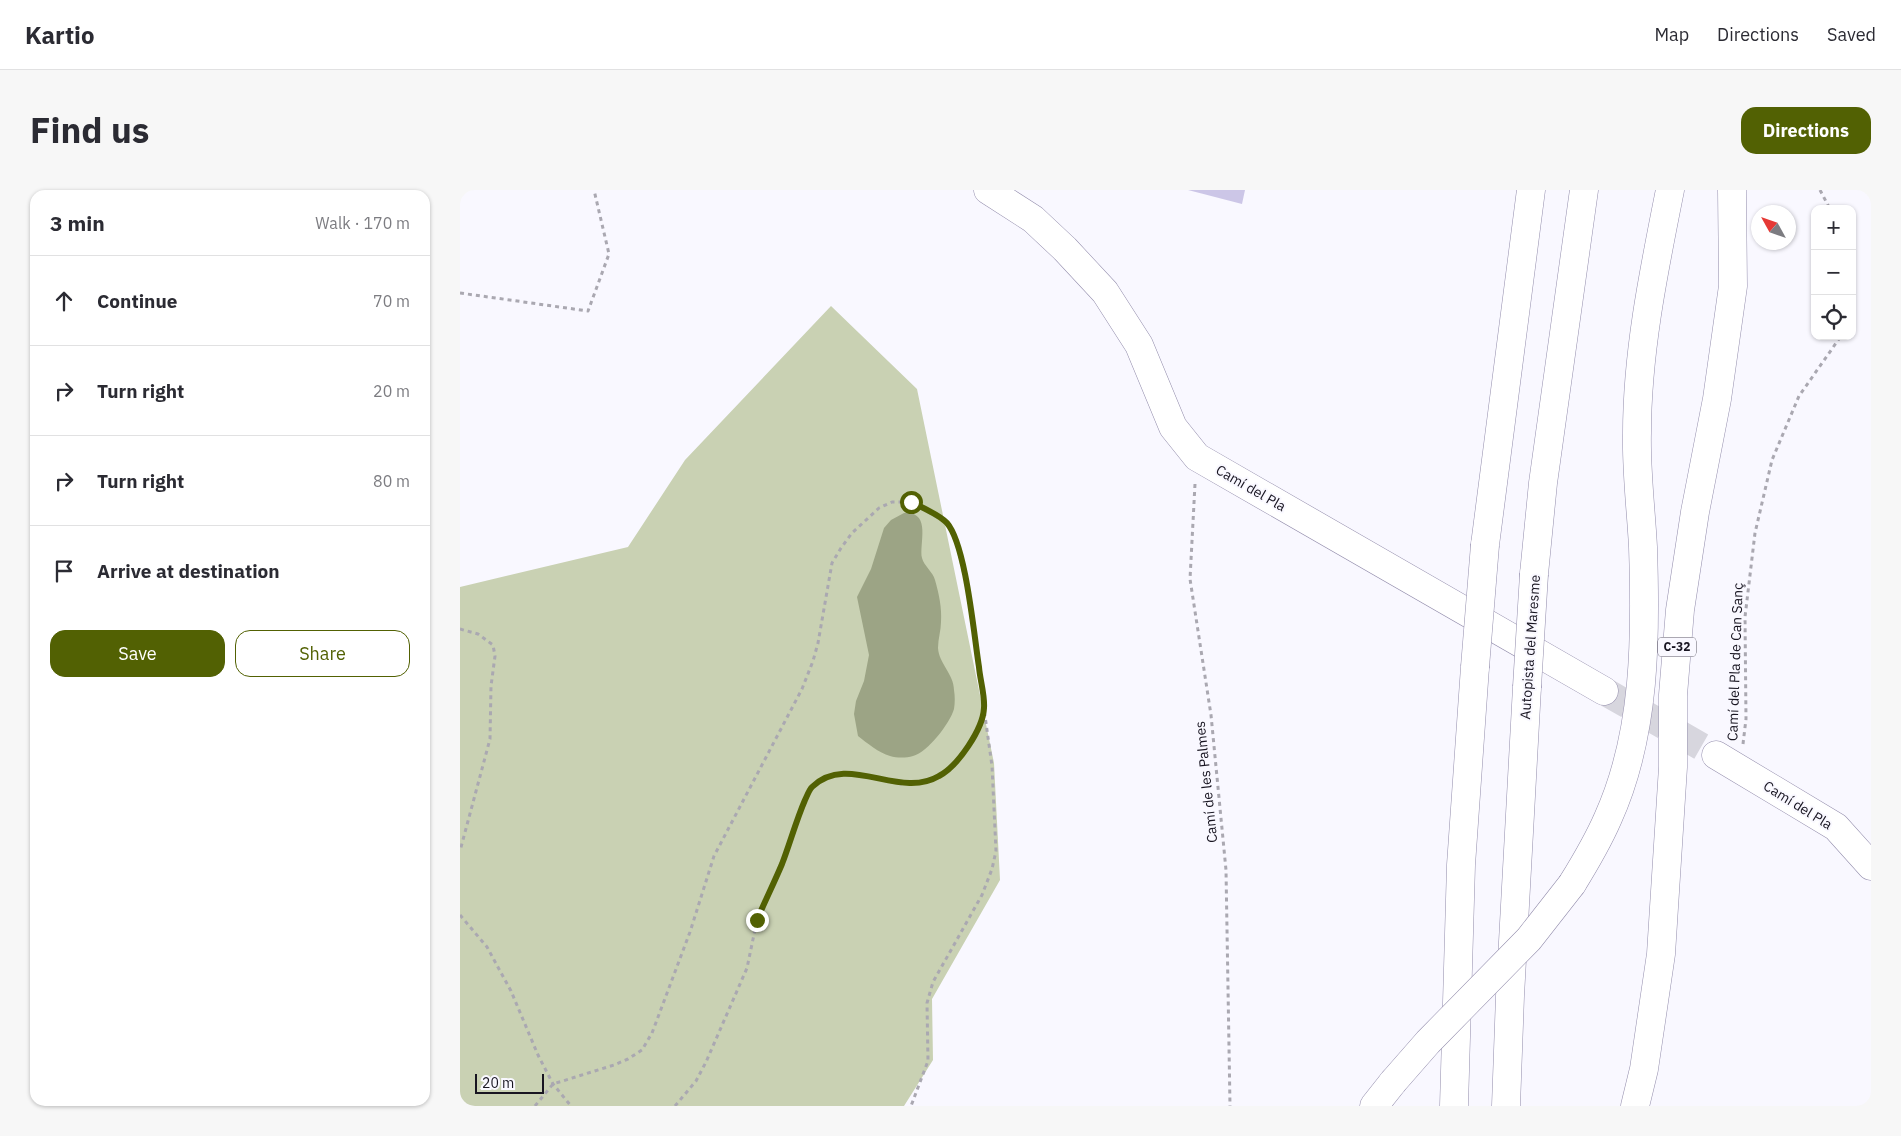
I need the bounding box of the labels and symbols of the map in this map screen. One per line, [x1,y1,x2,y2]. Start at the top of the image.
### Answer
north arrow [1751,205,1796,250]
street label: Camí del Pla [1213,461,1290,516]
route start [900,491,923,514]
street label: Autopista del Maresme [1516,574,1544,720]
street label: Camí del Pla de Can Sanç [1723,583,1747,741]
road number: C-32 [1658,638,1696,657]
street label: Camí de les Palmes [1191,720,1221,844]
street label: Camí del Pla [1760,777,1836,834]
route end [746,909,769,932]
scale bar [475,1071,544,1094]

